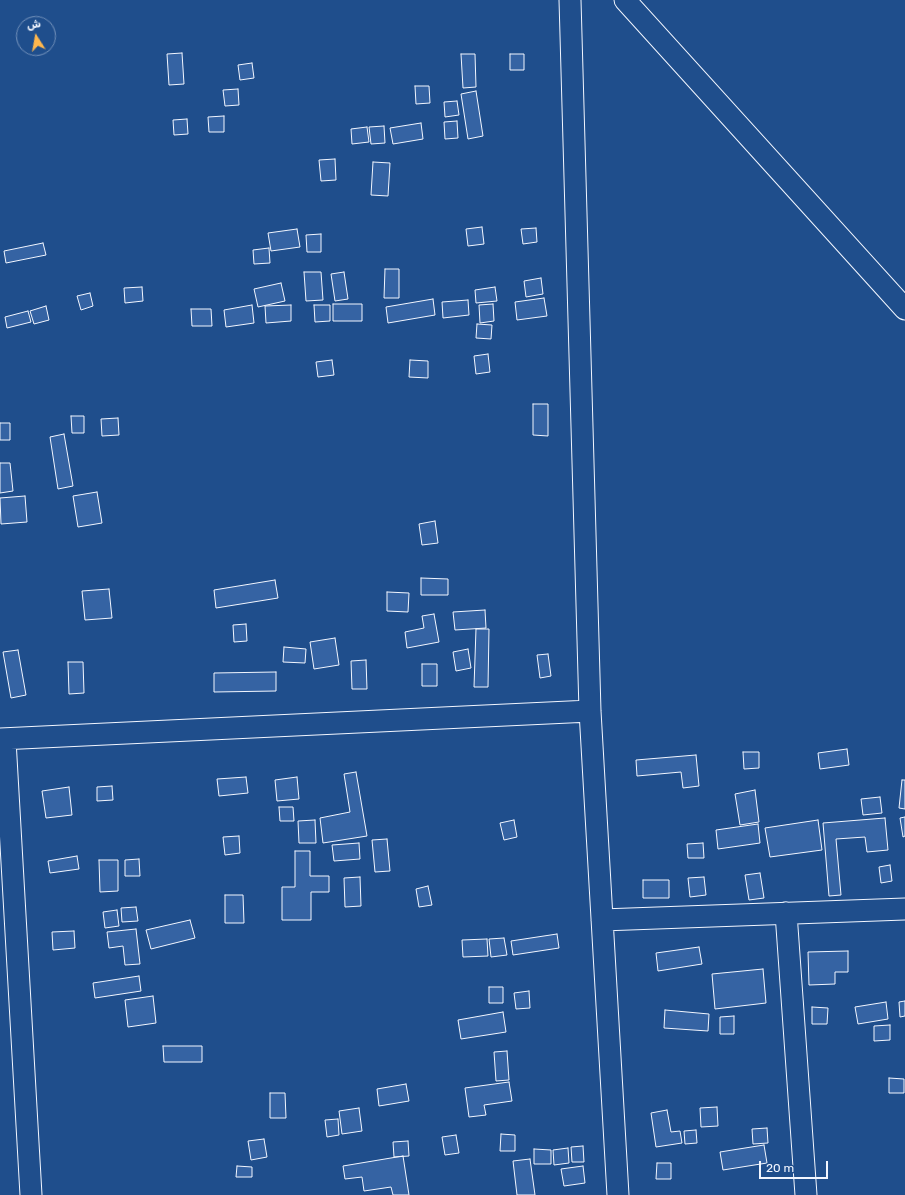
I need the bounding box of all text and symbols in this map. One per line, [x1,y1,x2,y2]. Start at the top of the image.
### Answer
north arrow [16,16,56,56]
text: ش [26,17,42,32]
scale bar [761,1153,830,1179]
text: 20 m [766,1161,794,1175]

